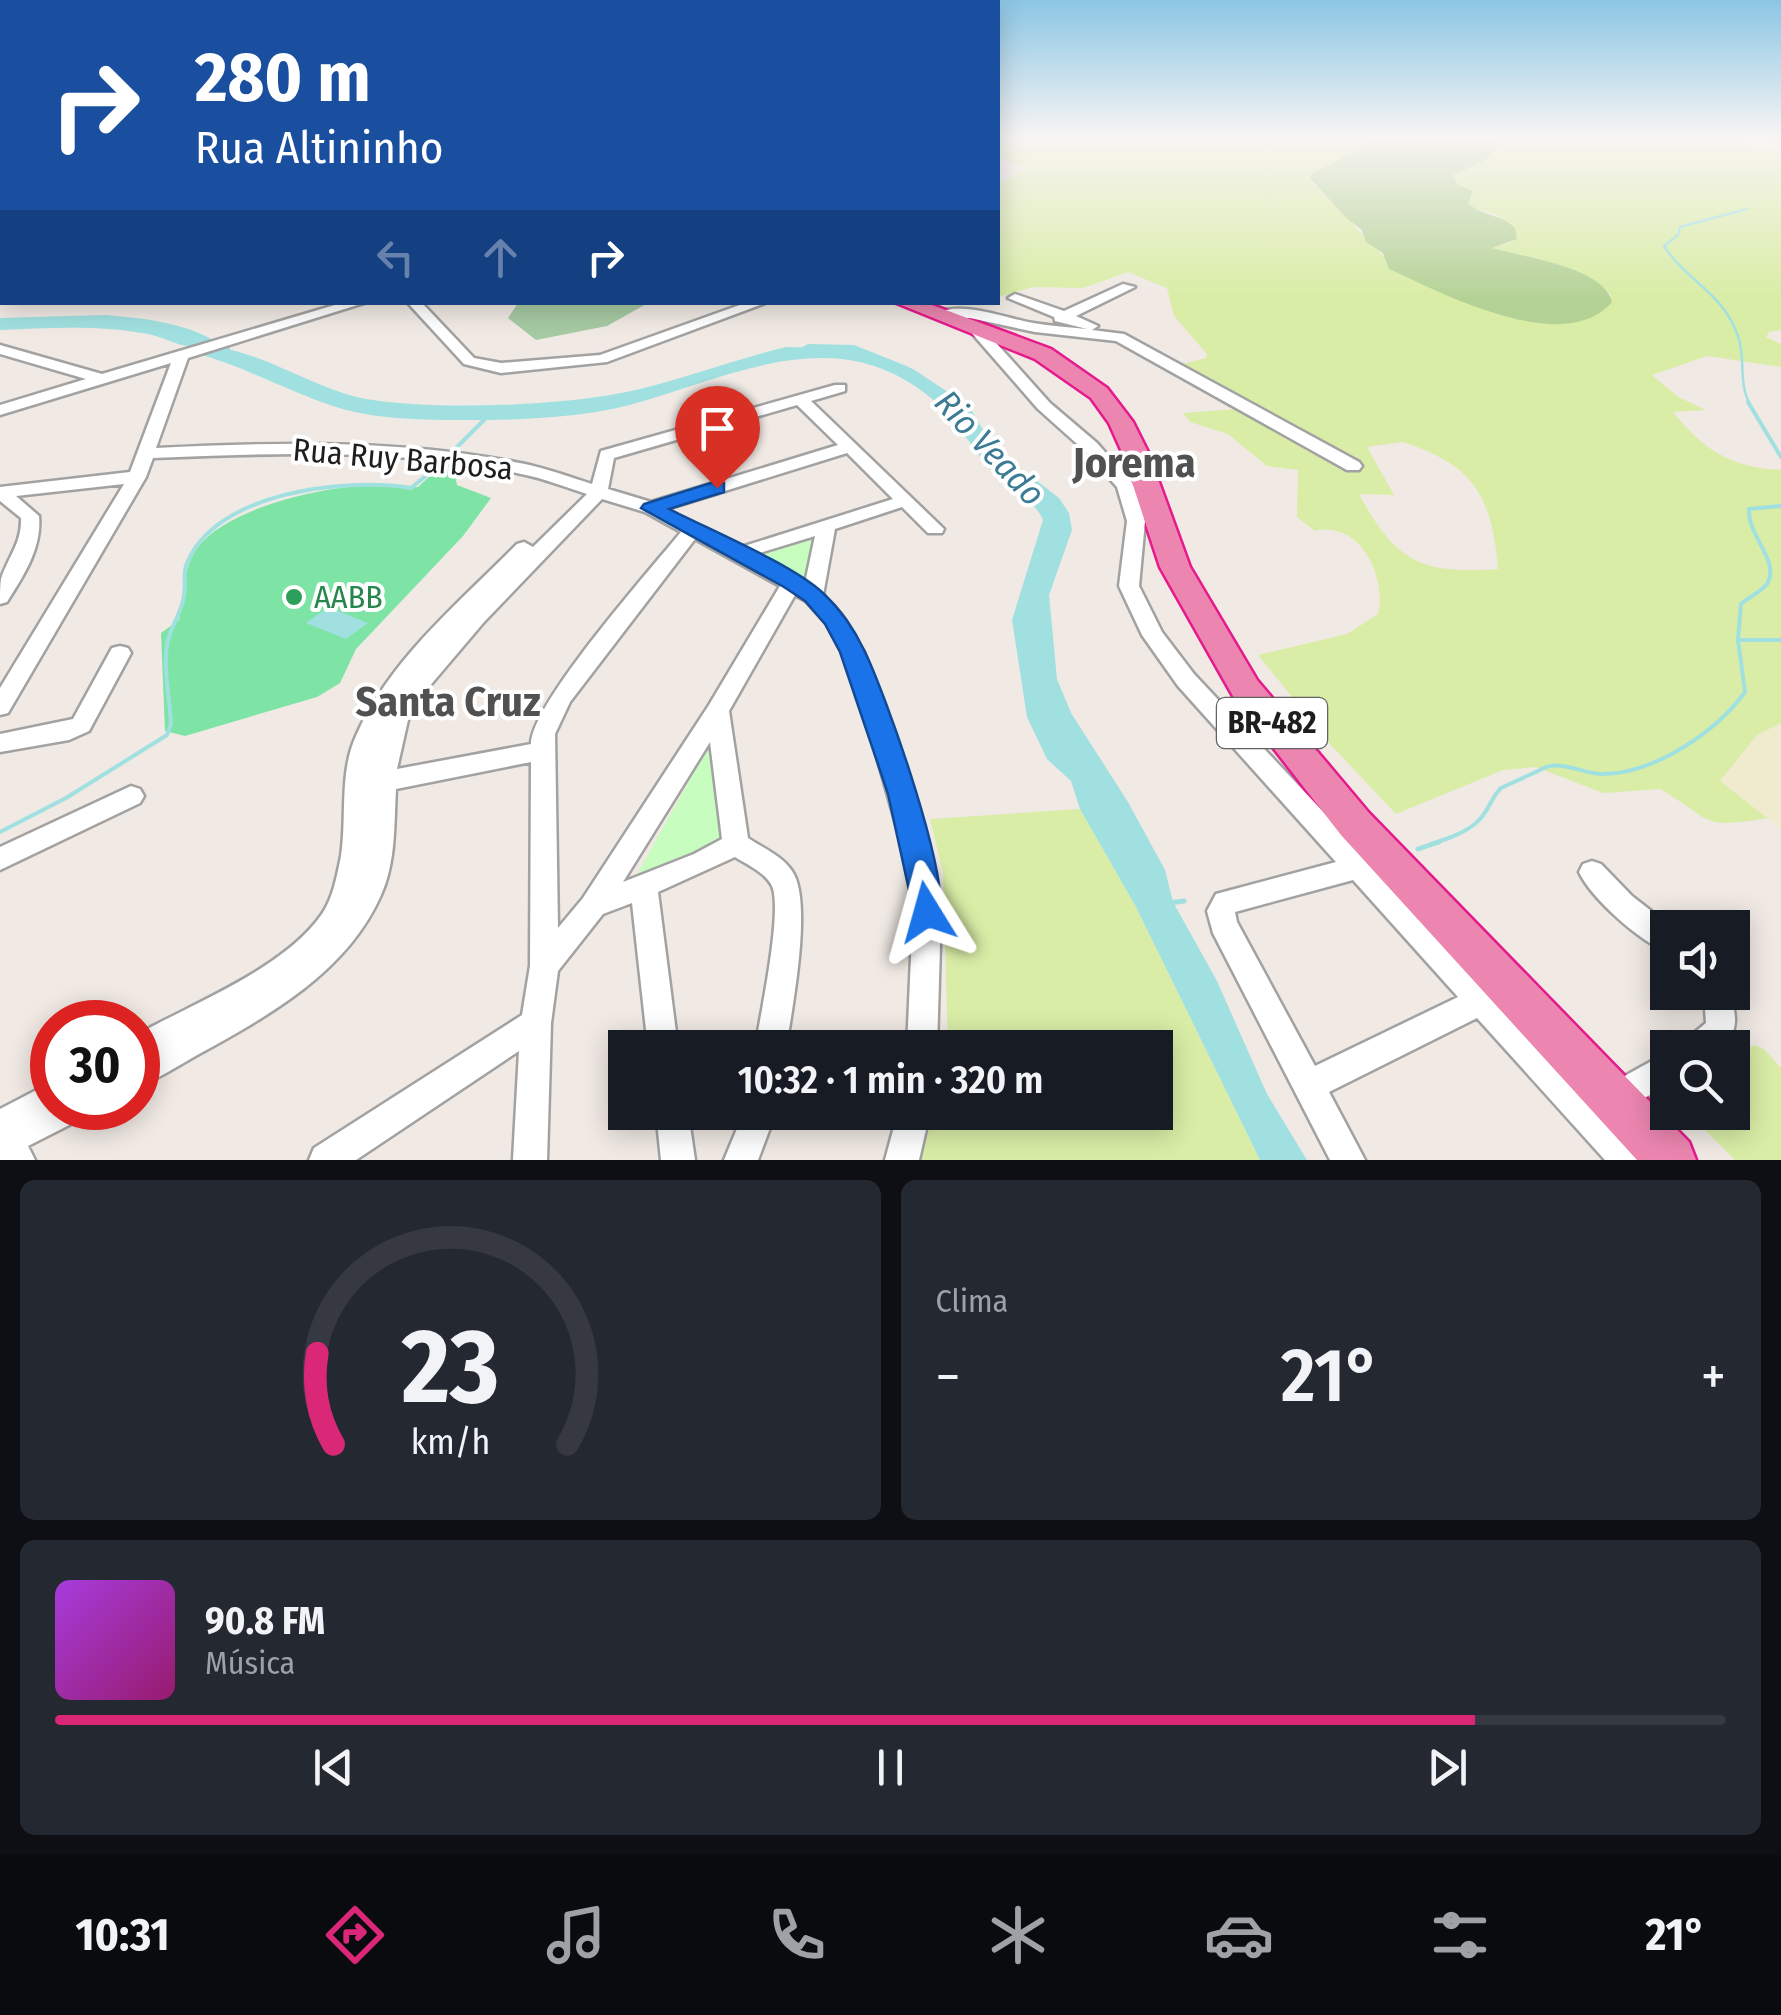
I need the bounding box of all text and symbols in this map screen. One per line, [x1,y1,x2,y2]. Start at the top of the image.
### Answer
text: 280 m [195,36,371,120]
icon: right [30,40,160,170]
text: Rua Altininho [195,121,443,175]
icon: left [368,230,423,285]
icon: ahead [473,230,528,285]
icon: right [578,230,633,285]
water label: Rio Veado [926,382,1054,514]
pin [675,386,760,489]
icon: arrive [690,401,745,456]
street label: Rua Ruy Barbosa [291,430,515,488]
district label: Jorema [1071,438,1196,488]
place label: AABB [314,578,383,616]
marker: AABB [283,586,305,608]
district label: Santa Cruz [356,677,541,727]
road number: BR-482 [1217,698,1327,748]
position arrow [875,860,979,964]
map controls [1650,910,1750,1130]
button: sound [1650,910,1750,1010]
speed limit sign: 30 [30,1000,160,1130]
button: search [1650,1030,1750,1130]
text: 10:32 · 1 min · 320 m [738,1057,1043,1103]
text: Clima [936,1282,1008,1320]
text: 23 [401,1305,499,1430]
text: 21° [1281,1331,1380,1421]
text: − [936,1344,960,1410]
text: + [1701,1344,1726,1410]
text: km/h [410,1421,490,1463]
text: 90.8 FM [205,1598,325,1644]
text: Música [205,1644,295,1682]
icon: previous [306,1740,361,1795]
icon: pause [863,1740,918,1795]
icon: next [1420,1740,1475,1795]
icon: directions [320,1900,390,1970]
icon: music [541,1900,611,1970]
icon: phone [762,1900,832,1970]
icon: climate [983,1900,1053,1970]
icon: car [1204,1900,1274,1970]
icon: filters [1425,1900,1495,1970]
text: 10:31 [75,1908,169,1962]
text: 21° [1645,1908,1706,1962]

